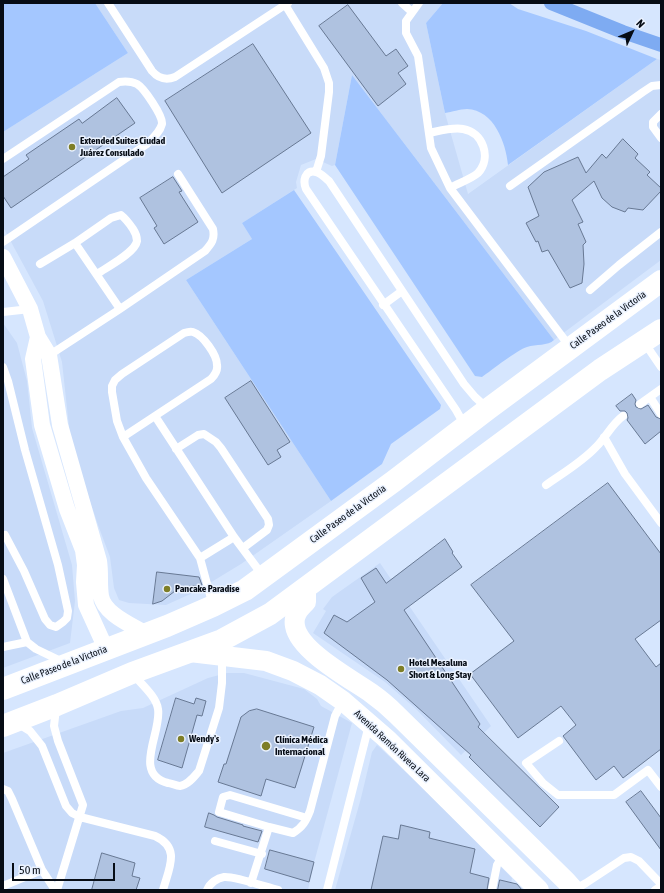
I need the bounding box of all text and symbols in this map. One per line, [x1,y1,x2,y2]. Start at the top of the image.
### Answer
north arrow [612,12,652,52]
text: N [634,17,647,30]
place label: Extended Suites Ciudad Juárez Consulado [80,135,165,158]
marker: Extended Suites Ciudad Juárez Consulado [67,142,77,152]
street label: Calle Paseo de la Victoria [568,288,648,352]
street label: Calle Paseo de la Victoria [308,482,388,546]
place label: Pancake Paradise [175,583,240,595]
marker: Pancake Paradise [162,584,172,594]
street label: Calle Paseo de la Victoria [19,643,109,687]
place label: Hotel Mesaluna Short & Long Stay [409,657,471,680]
marker: Hotel Mesaluna Short & Long Stay [396,664,406,674]
street label: Avenida Ramón Rivera Lara [351,708,433,784]
place label: Wendy's [189,733,219,745]
marker: Wendy's [176,734,186,744]
place label: Clínica Médica Internacional [275,734,328,758]
marker: Clínica Médica Internacional [260,740,272,752]
scale bar [14,855,117,881]
text: 50 m [19,863,41,877]

